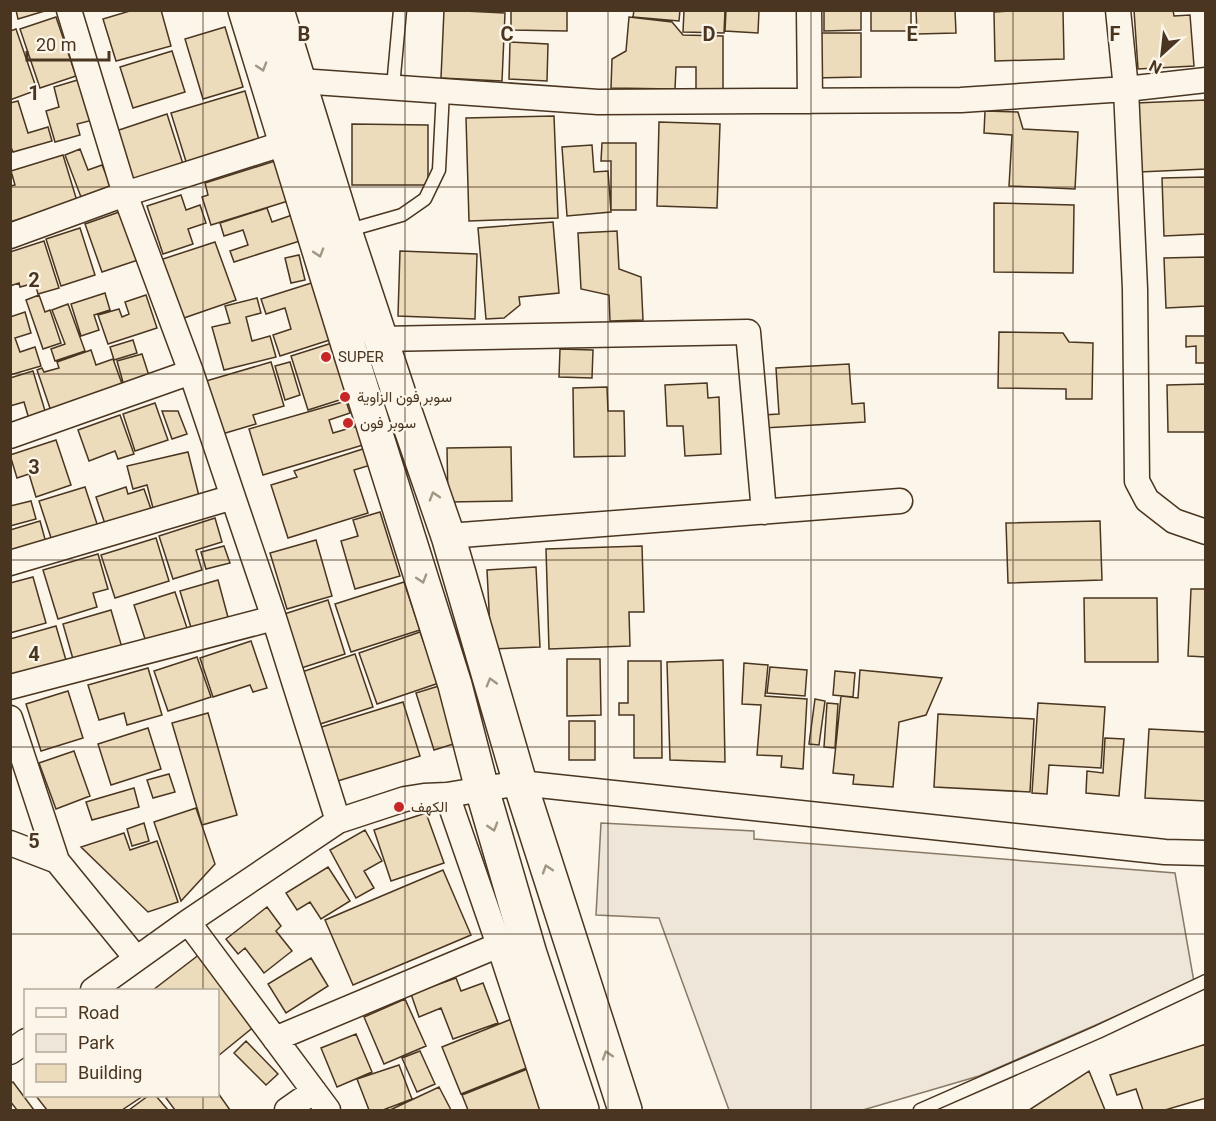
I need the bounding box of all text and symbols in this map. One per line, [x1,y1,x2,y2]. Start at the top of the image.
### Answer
text: B [298,22,310,46]
text: C [500,22,514,46]
text: D [703,22,716,46]
text: E [906,22,918,46]
text: F [1110,22,1121,46]
scale bar [27,24,110,62]
north arrow [1132,24,1192,84]
text: 20 m [36,34,76,55]
text: N [1146,56,1165,78]
one-way arrow [255,61,267,71]
text: 1 [28,81,40,105]
one-way arrow [312,247,324,258]
text: 2 [28,268,40,292]
place label: SUPER [338,348,384,366]
marker: SUPER [319,350,333,364]
place label: سوبر فون الزاوية [357,388,452,406]
marker: سوبر فون الزاوية [338,390,352,404]
place label: سوبر فون [360,414,416,432]
marker: سوبر فون [341,416,355,430]
text: 3 [28,455,40,479]
one-way arrow [429,491,441,502]
one-way arrow [415,573,427,584]
text: 4 [28,642,40,666]
one-way arrow [486,678,498,688]
place label: الكهف [411,798,448,816]
marker: الكهف [392,800,406,814]
one-way arrow [486,821,498,832]
text: 5 [28,829,40,853]
one-way arrow [542,864,554,875]
legend [24,989,219,1097]
text: Road [78,1002,119,1023]
text: Park [78,1032,115,1053]
one-way arrow [602,1050,614,1061]
text: Building [78,1062,142,1083]

